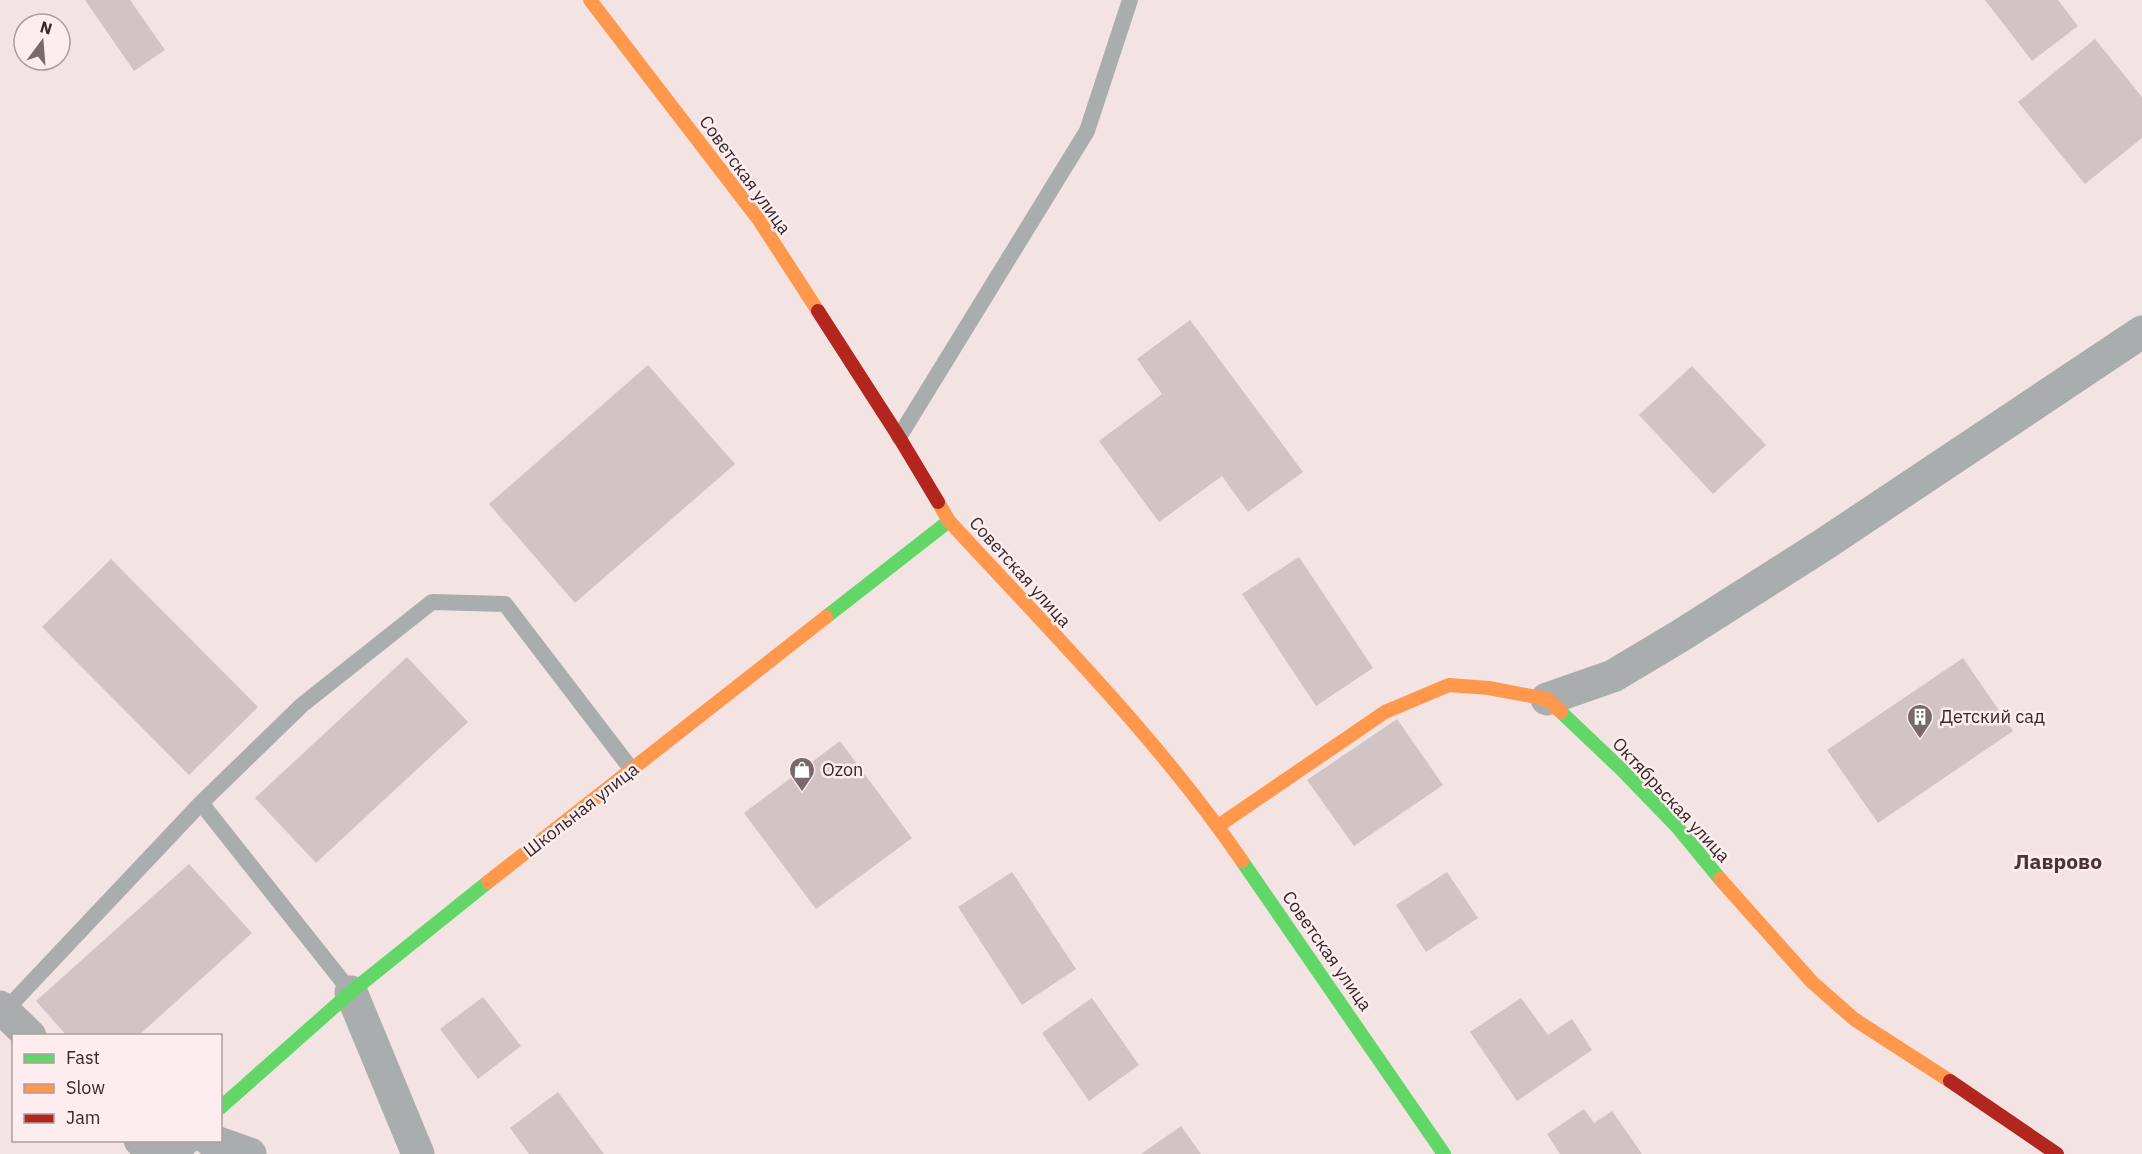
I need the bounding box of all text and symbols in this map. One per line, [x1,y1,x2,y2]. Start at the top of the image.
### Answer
north arrow [12,12,72,72]
text: N [38,16,54,39]
street label: Советская улица [695,111,796,239]
street label: Советская улица [965,511,1076,632]
building icon: Детский сад [1905,702,1935,740]
place label: Детский сад [1940,705,2045,728]
street label: Октябрьская улица [1607,732,1736,867]
shop icon: Ozon [787,755,817,793]
street label: Школьная улица [518,757,643,862]
place label: Ozon [822,758,863,781]
district label: Лаврово [2014,847,2102,875]
street label: Советская улица [1277,886,1378,1016]
legend [12,1034,222,1142]
text: Fast [66,1046,100,1069]
text: Slow [66,1076,105,1099]
text: Jam [66,1106,101,1129]

